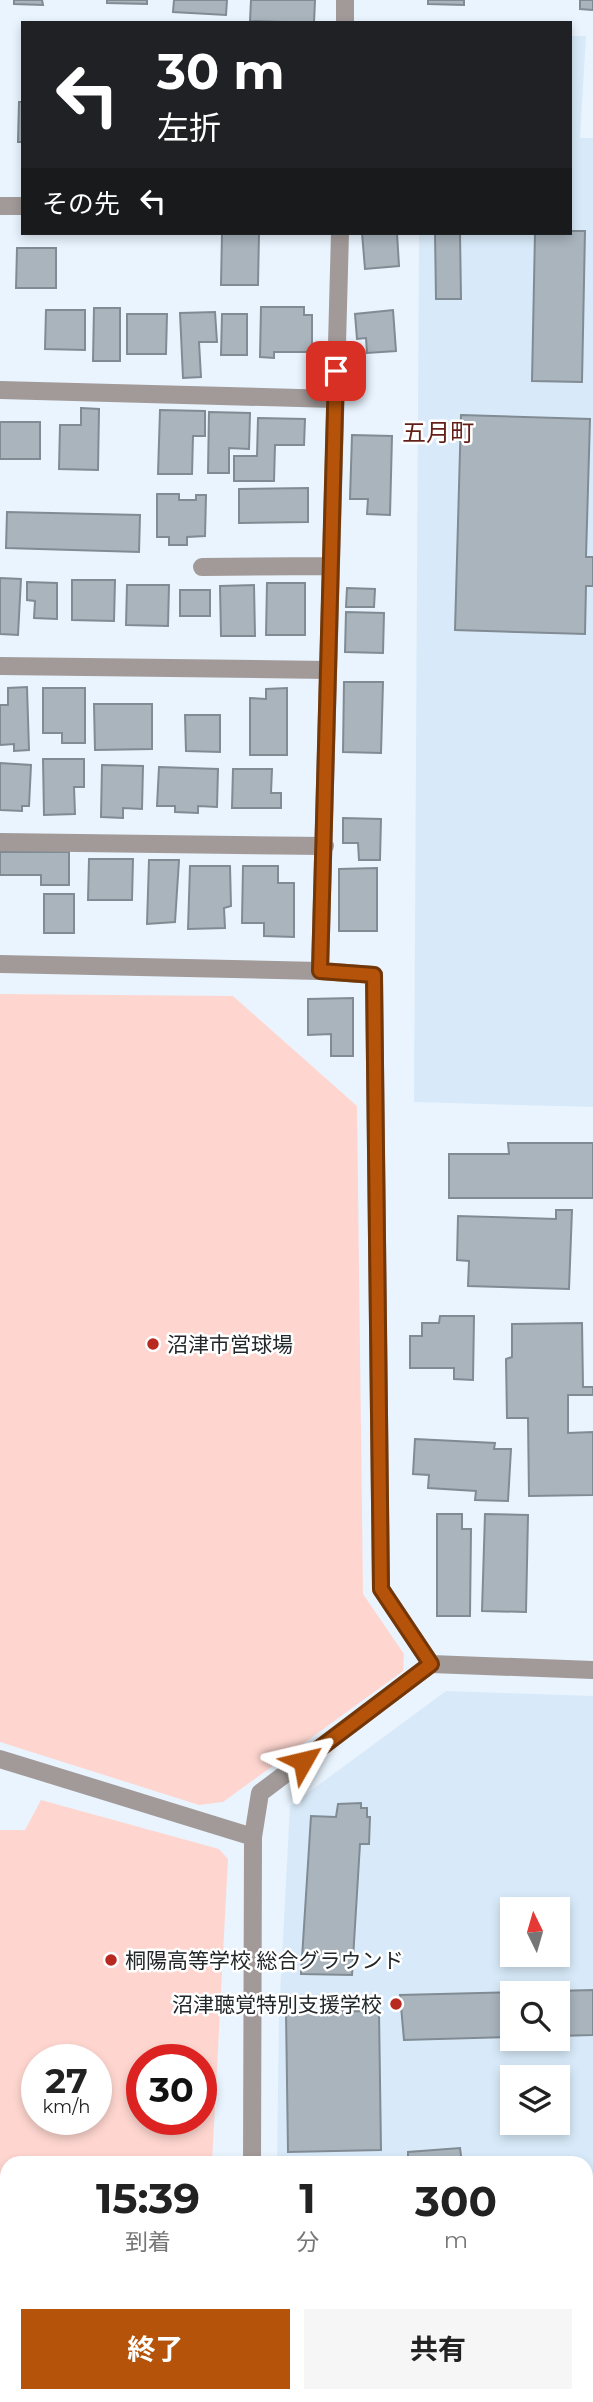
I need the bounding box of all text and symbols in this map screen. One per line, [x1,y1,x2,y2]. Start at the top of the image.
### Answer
text: 30 m [157,42,285,101]
icon: left [42,49,133,140]
text: 左折 [157,108,221,147]
icon: left [134,182,172,220]
text: その先 [42,188,120,220]
pin [306,341,366,401]
icon: arrive [317,352,355,390]
district label: 五月町 [402,418,474,447]
place label: 沼津市営球場 [167,1332,293,1357]
marker: 沼津市営球場 [145,1336,161,1352]
position arrow [266,1724,340,1798]
north arrow [500,1897,570,1967]
map controls [500,1897,570,2135]
place label: 桐陽高等学校 総合グラウンド [125,1948,404,1973]
marker: 桐陽高等学校 総合グラウンド [103,1952,119,1968]
button: search [500,1981,570,2051]
place label: 沼津聴覚特別支援学校 [172,1992,382,2017]
marker: 沼津聴覚特別支援学校 [388,1996,404,2012]
speed limit sign: 30 [126,2044,217,2135]
text: 27 [45,2059,88,2102]
button: layers [500,2065,570,2135]
text: km/h [42,2096,91,2118]
text: 15:39 [96,2172,200,2224]
text: 1 [299,2172,316,2224]
text: 300 [415,2175,497,2227]
text: m [444,2226,468,2254]
text: 到着 [125,2228,171,2256]
text: 分 [296,2228,319,2256]
button: 終了 [21,2309,290,2389]
button: 共有 [304,2309,572,2389]

